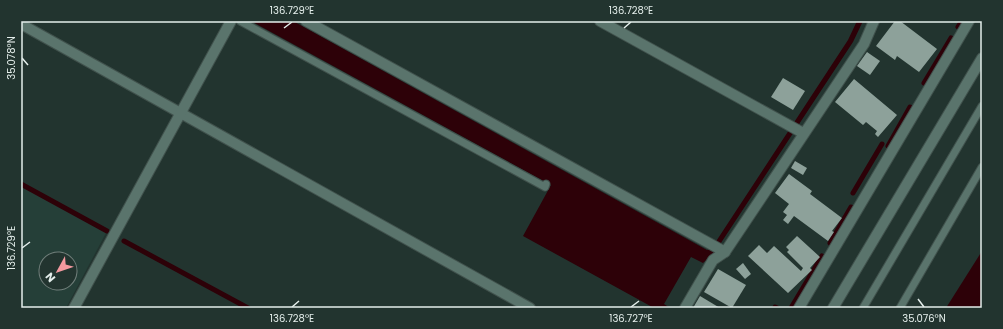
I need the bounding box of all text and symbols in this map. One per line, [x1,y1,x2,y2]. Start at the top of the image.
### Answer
text: 136.729°E [270,3,314,18]
text: 136.728°E [609,3,653,18]
text: 35.078°N [4,36,19,80]
text: 136.729°E [4,226,19,270]
north arrow [38,251,78,291]
text: N [42,269,59,286]
text: 136.728°E [270,311,314,326]
text: 136.727°E [609,311,653,326]
text: 35.076°N [902,311,946,326]

